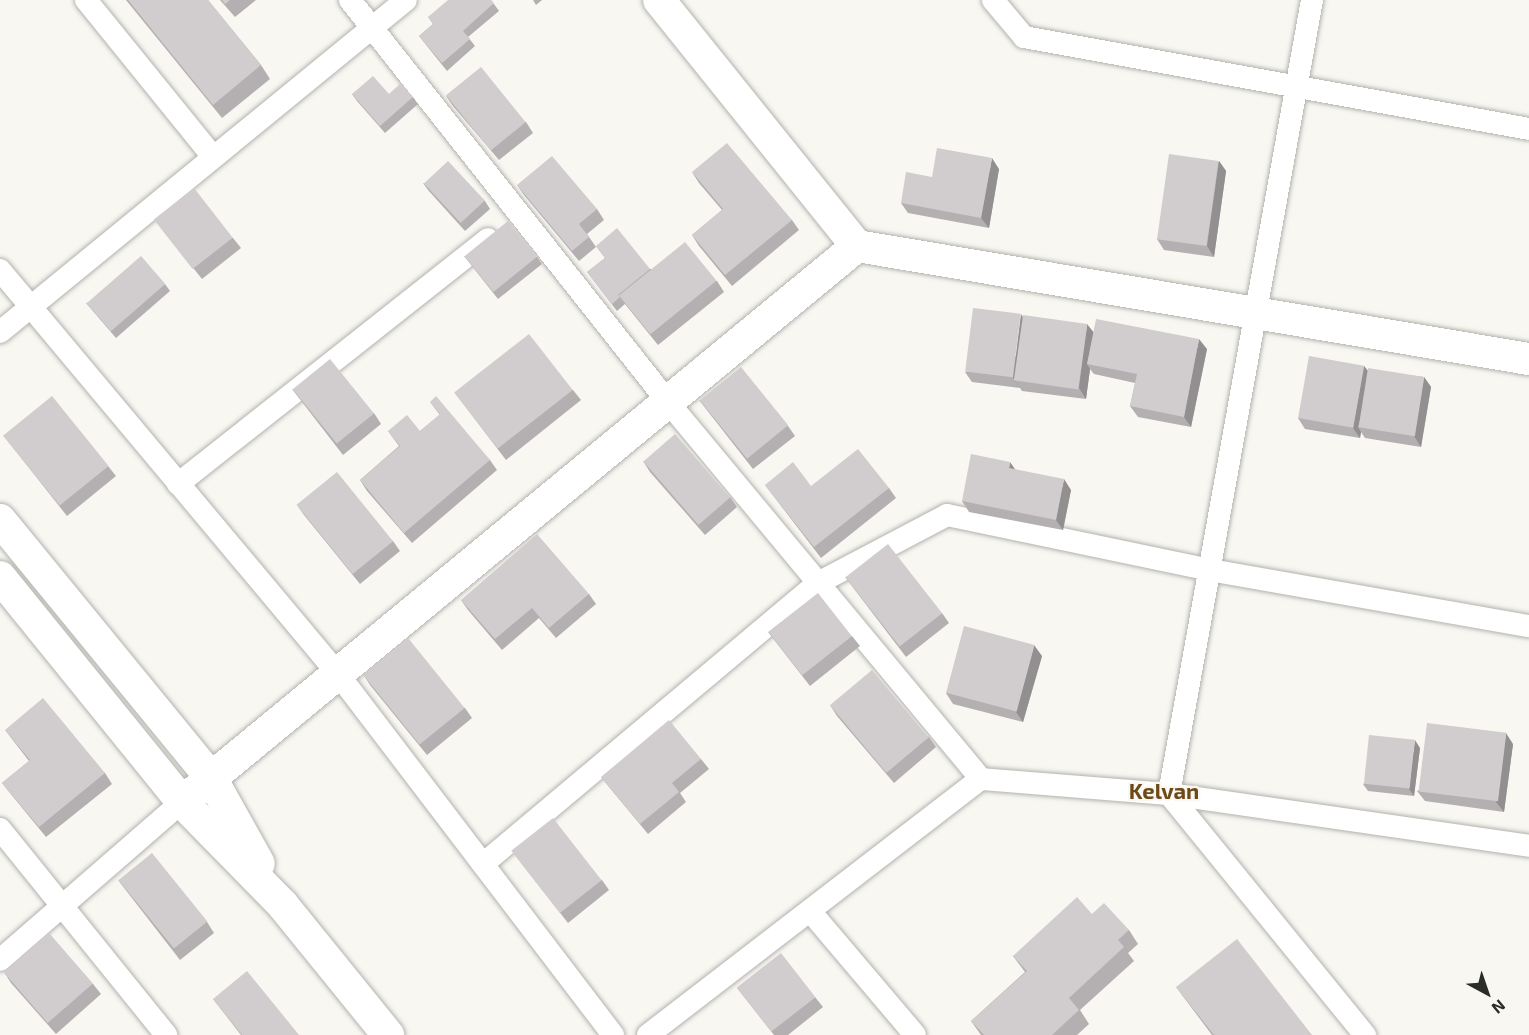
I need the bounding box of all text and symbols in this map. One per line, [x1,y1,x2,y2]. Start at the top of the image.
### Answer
district label: Kelvan [1129,778,1199,804]
north arrow [1457,963,1517,1023]
text: N [1488,996,1509,1018]

